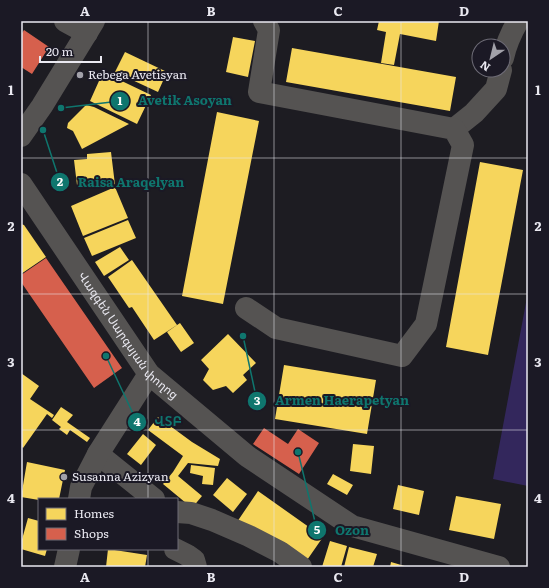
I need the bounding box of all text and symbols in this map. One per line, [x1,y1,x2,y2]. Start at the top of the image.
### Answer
text: A [80,1,90,20]
text: B [207,1,216,20]
text: C [333,1,343,20]
text: D [459,1,469,20]
scale bar [40,38,101,64]
north arrow [471,38,511,78]
text: 20 m [46,42,73,60]
text: N [476,58,493,76]
place label: Rebega Avetisyan [88,65,187,83]
marker: Rebega Avetisyan [75,70,85,80]
text: 1 [8,80,14,99]
text: 1 [535,80,541,99]
callout: Avetik Asoyan [110,88,240,113]
text: Avetik Asoyan [138,90,232,109]
text: 1 [118,91,123,109]
callout: Raisa Araqelyan [50,169,193,194]
text: 2 [57,172,64,190]
text: Raisa Araqelyan [78,172,184,191]
text: 2 [8,216,15,235]
text: 2 [535,216,542,235]
street label: Վազգեն Սարգսյան փողոց [74,267,183,403]
text: 3 [7,352,15,371]
text: 3 [534,352,542,371]
callout: Armen Haerapetyan [247,388,417,413]
text: Armen Haerapetyan [275,390,409,409]
text: 3 [254,391,261,409]
callout: ՎՏԲ [127,409,190,434]
text: ՎՏԲ [154,411,182,430]
text: 4 [133,412,141,430]
place label: Susanna Azizyan [72,467,169,485]
marker: Susanna Azizyan [59,472,69,482]
text: 4 [7,488,15,507]
text: 4 [534,488,542,507]
legend [38,498,178,550]
text: Homes [74,504,114,522]
callout: Ozon [307,518,377,543]
text: 5 [314,520,321,538]
text: Ozon [335,520,369,539]
text: Shops [74,524,109,542]
text: A [80,567,90,586]
text: B [207,567,216,586]
text: C [333,567,343,586]
text: D [459,567,469,586]

